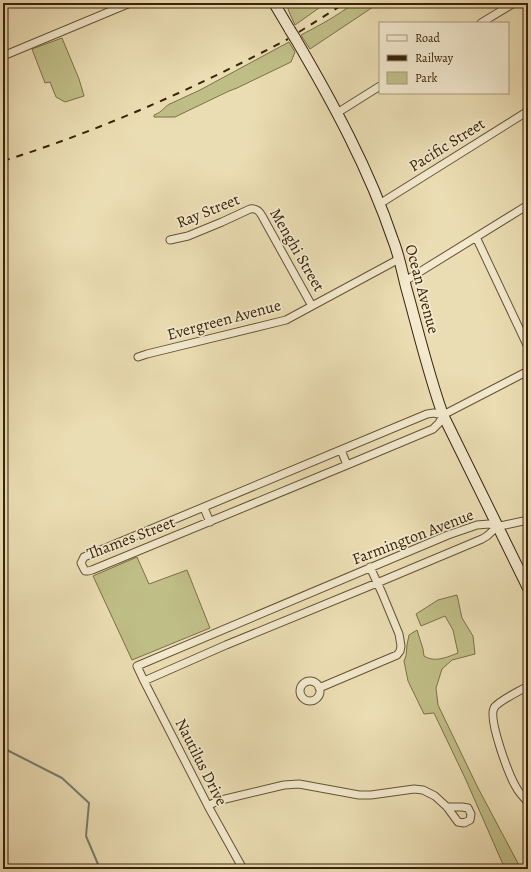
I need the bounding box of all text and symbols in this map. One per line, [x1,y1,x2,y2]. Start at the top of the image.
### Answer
legend [379,22,509,94]
text: Road [415,30,441,46]
text: Railway [415,50,454,66]
text: Park [415,70,438,86]
street label: Pacific Street [405,113,489,177]
street label: Ray Street [173,188,243,234]
street label: Menghi Street [264,204,330,296]
street label: Ocean Avenue [399,242,445,336]
street label: Evergreen Avenue [165,294,283,346]
street label: Farmington Avenue [349,504,477,570]
street label: Thames Street [84,511,178,565]
street label: Nautilus Drive [170,715,232,809]

